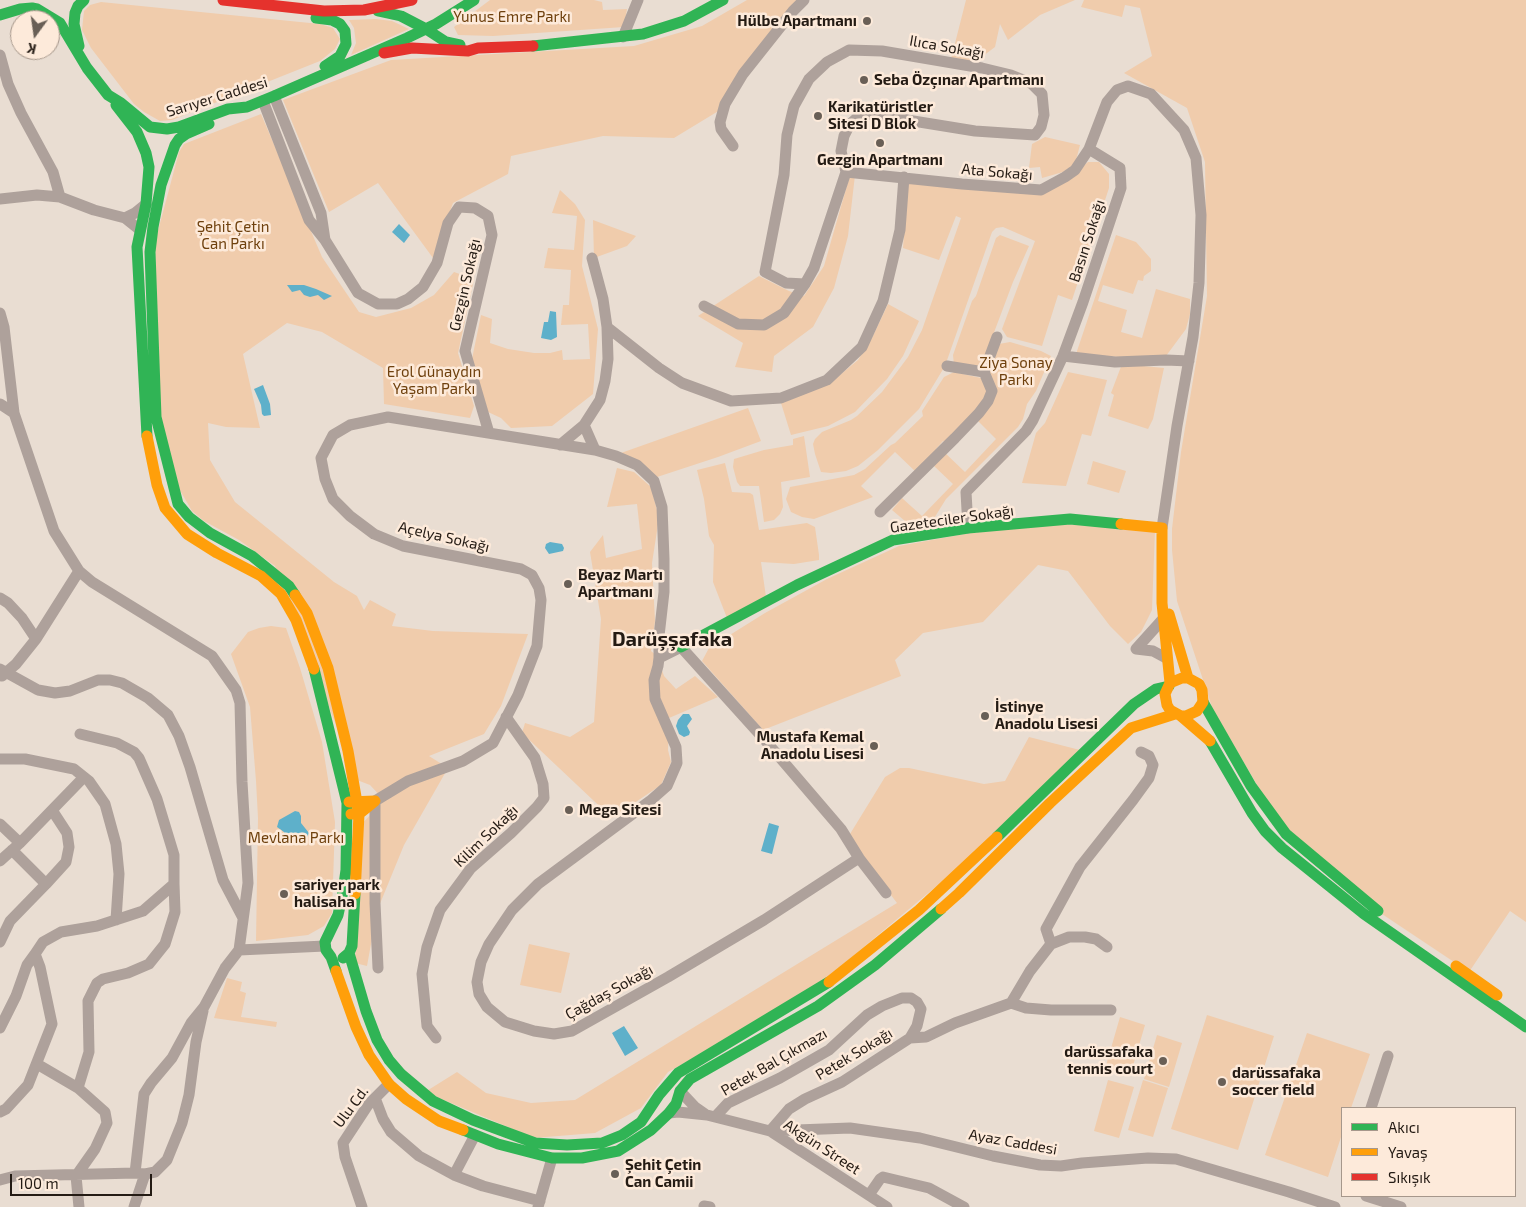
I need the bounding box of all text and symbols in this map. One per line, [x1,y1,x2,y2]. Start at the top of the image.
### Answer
park label: Yunus Emre Parkı [453,8,571,26]
north arrow [10,10,60,60]
place label: Hülbe Apartmanı [737,12,857,30]
marker: Hülbe Apartmanı [861,15,873,27]
street label: Ilıca Sokağı [908,32,986,62]
text: K [25,40,38,58]
place label: Seba Özçınar Apartmanı [874,71,1044,89]
street label: Sarıyer Caddesi [164,73,270,121]
marker: Seba Özçınar Apartmanı [858,74,870,86]
place label: Karikatüristler Sitesi D Blok [828,98,933,133]
marker: Karikatüristler Sitesi D Blok [812,110,824,122]
marker: Gezgin Apartmanı [874,137,886,149]
place label: Gezgin Apartmanı [817,151,943,169]
street label: Ata Sokağı [961,160,1033,184]
street label: Basın Sokağı [1065,197,1109,285]
park label: Şehit Çetin Can Parkı [197,218,269,253]
street label: Gezgin Sokağı [446,237,484,333]
park label: Ziya Sonay Parkı [979,354,1053,389]
park label: Erol Günaydın Yaşam Parkı [387,363,481,398]
street label: Gazeteciler Sokağı [889,501,1015,537]
street label: Açelya Sokağı [397,518,491,556]
place label: Beyaz Martı Apartmanı [578,566,663,601]
marker: Beyaz Martı Apartmanı [562,578,574,590]
district label: Darüşşafaka [612,627,732,651]
place label: İstinye Anadolu Lisesi [995,698,1098,733]
marker: İstinye Anadolu Lisesi [979,710,991,722]
place label: Mustafa Kemal Anadolu Lisesi [757,728,864,763]
marker: Mustafa Kemal Anadolu Lisesi [868,740,880,752]
street label: Kilim Sokağı [450,801,522,871]
place label: Mega Sitesi [579,801,661,819]
marker: Mega Sitesi [563,804,575,816]
park label: Mevlana Parkı [248,829,344,847]
place label: sariyer park halisaha [294,876,380,911]
marker: sariyer park halisaha [278,888,290,900]
street label: Çağdaş Sokağı [562,960,656,1024]
street label: Petek Bal Çıkmazı [718,1024,830,1100]
street label: Petek Sokağı [812,1024,896,1084]
place label: darüssafaka tennis court [1064,1043,1153,1078]
marker: darüssafaka tennis court [1157,1055,1169,1067]
place label: darüssafaka soccer field [1232,1064,1321,1099]
marker: darüssafaka soccer field [1216,1076,1228,1088]
street label: Ulu Cd. [330,1083,372,1131]
legend [1341,1107,1516,1197]
street label: Akgün Street [780,1116,864,1178]
text: Akıcı [1388,1118,1420,1136]
street label: Ayaz Caddesi [967,1125,1059,1159]
text: Yavaş [1388,1143,1428,1161]
place label: Şehit Çetin Can Camii [625,1156,701,1191]
scale bar [12,1164,155,1196]
marker: Şehit Çetin Can Camii [609,1168,621,1180]
text: Sıkışık [1388,1168,1431,1186]
text: 100 m [18,1174,59,1192]

